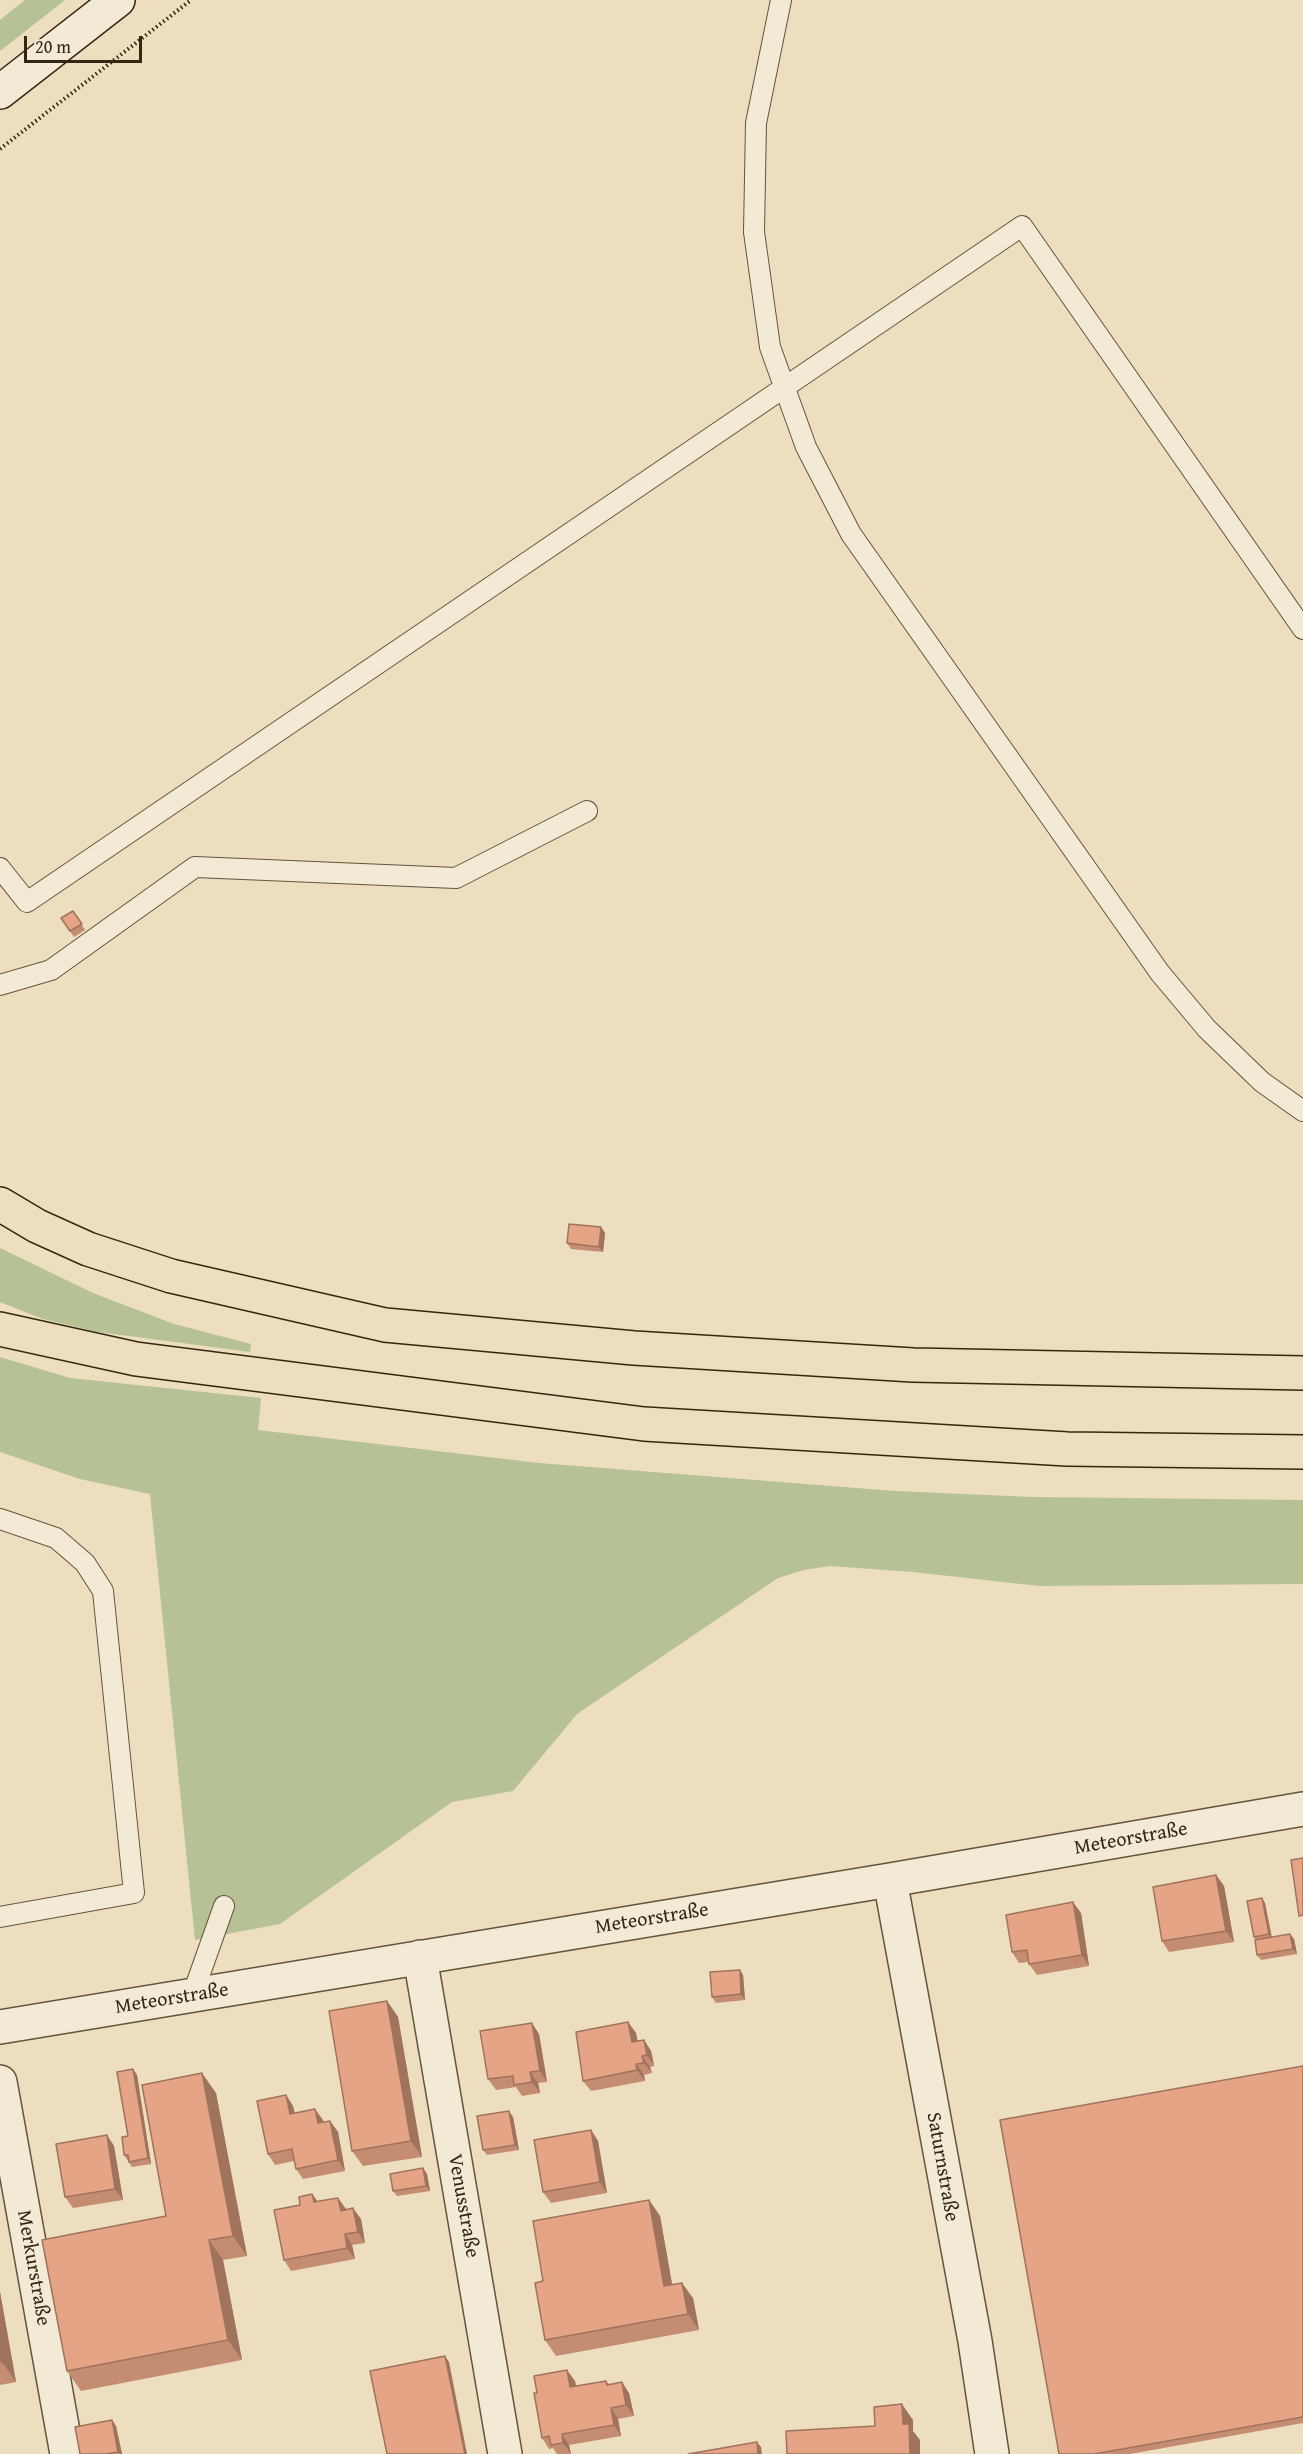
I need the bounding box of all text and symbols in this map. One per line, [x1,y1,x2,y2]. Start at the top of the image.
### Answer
scale bar [27,24,146,62]
text: 20 m [35,33,71,60]
street label: Meteorstraße [1073,1817,1189,1861]
street label: Meteorstraße [594,1898,710,1940]
street label: Meteorstraße [114,1978,230,2020]
street label: Saturnstraße [921,2111,963,2223]
street label: Venusstraße [442,2152,484,2260]
street label: Merkurstraße [11,2208,55,2328]

